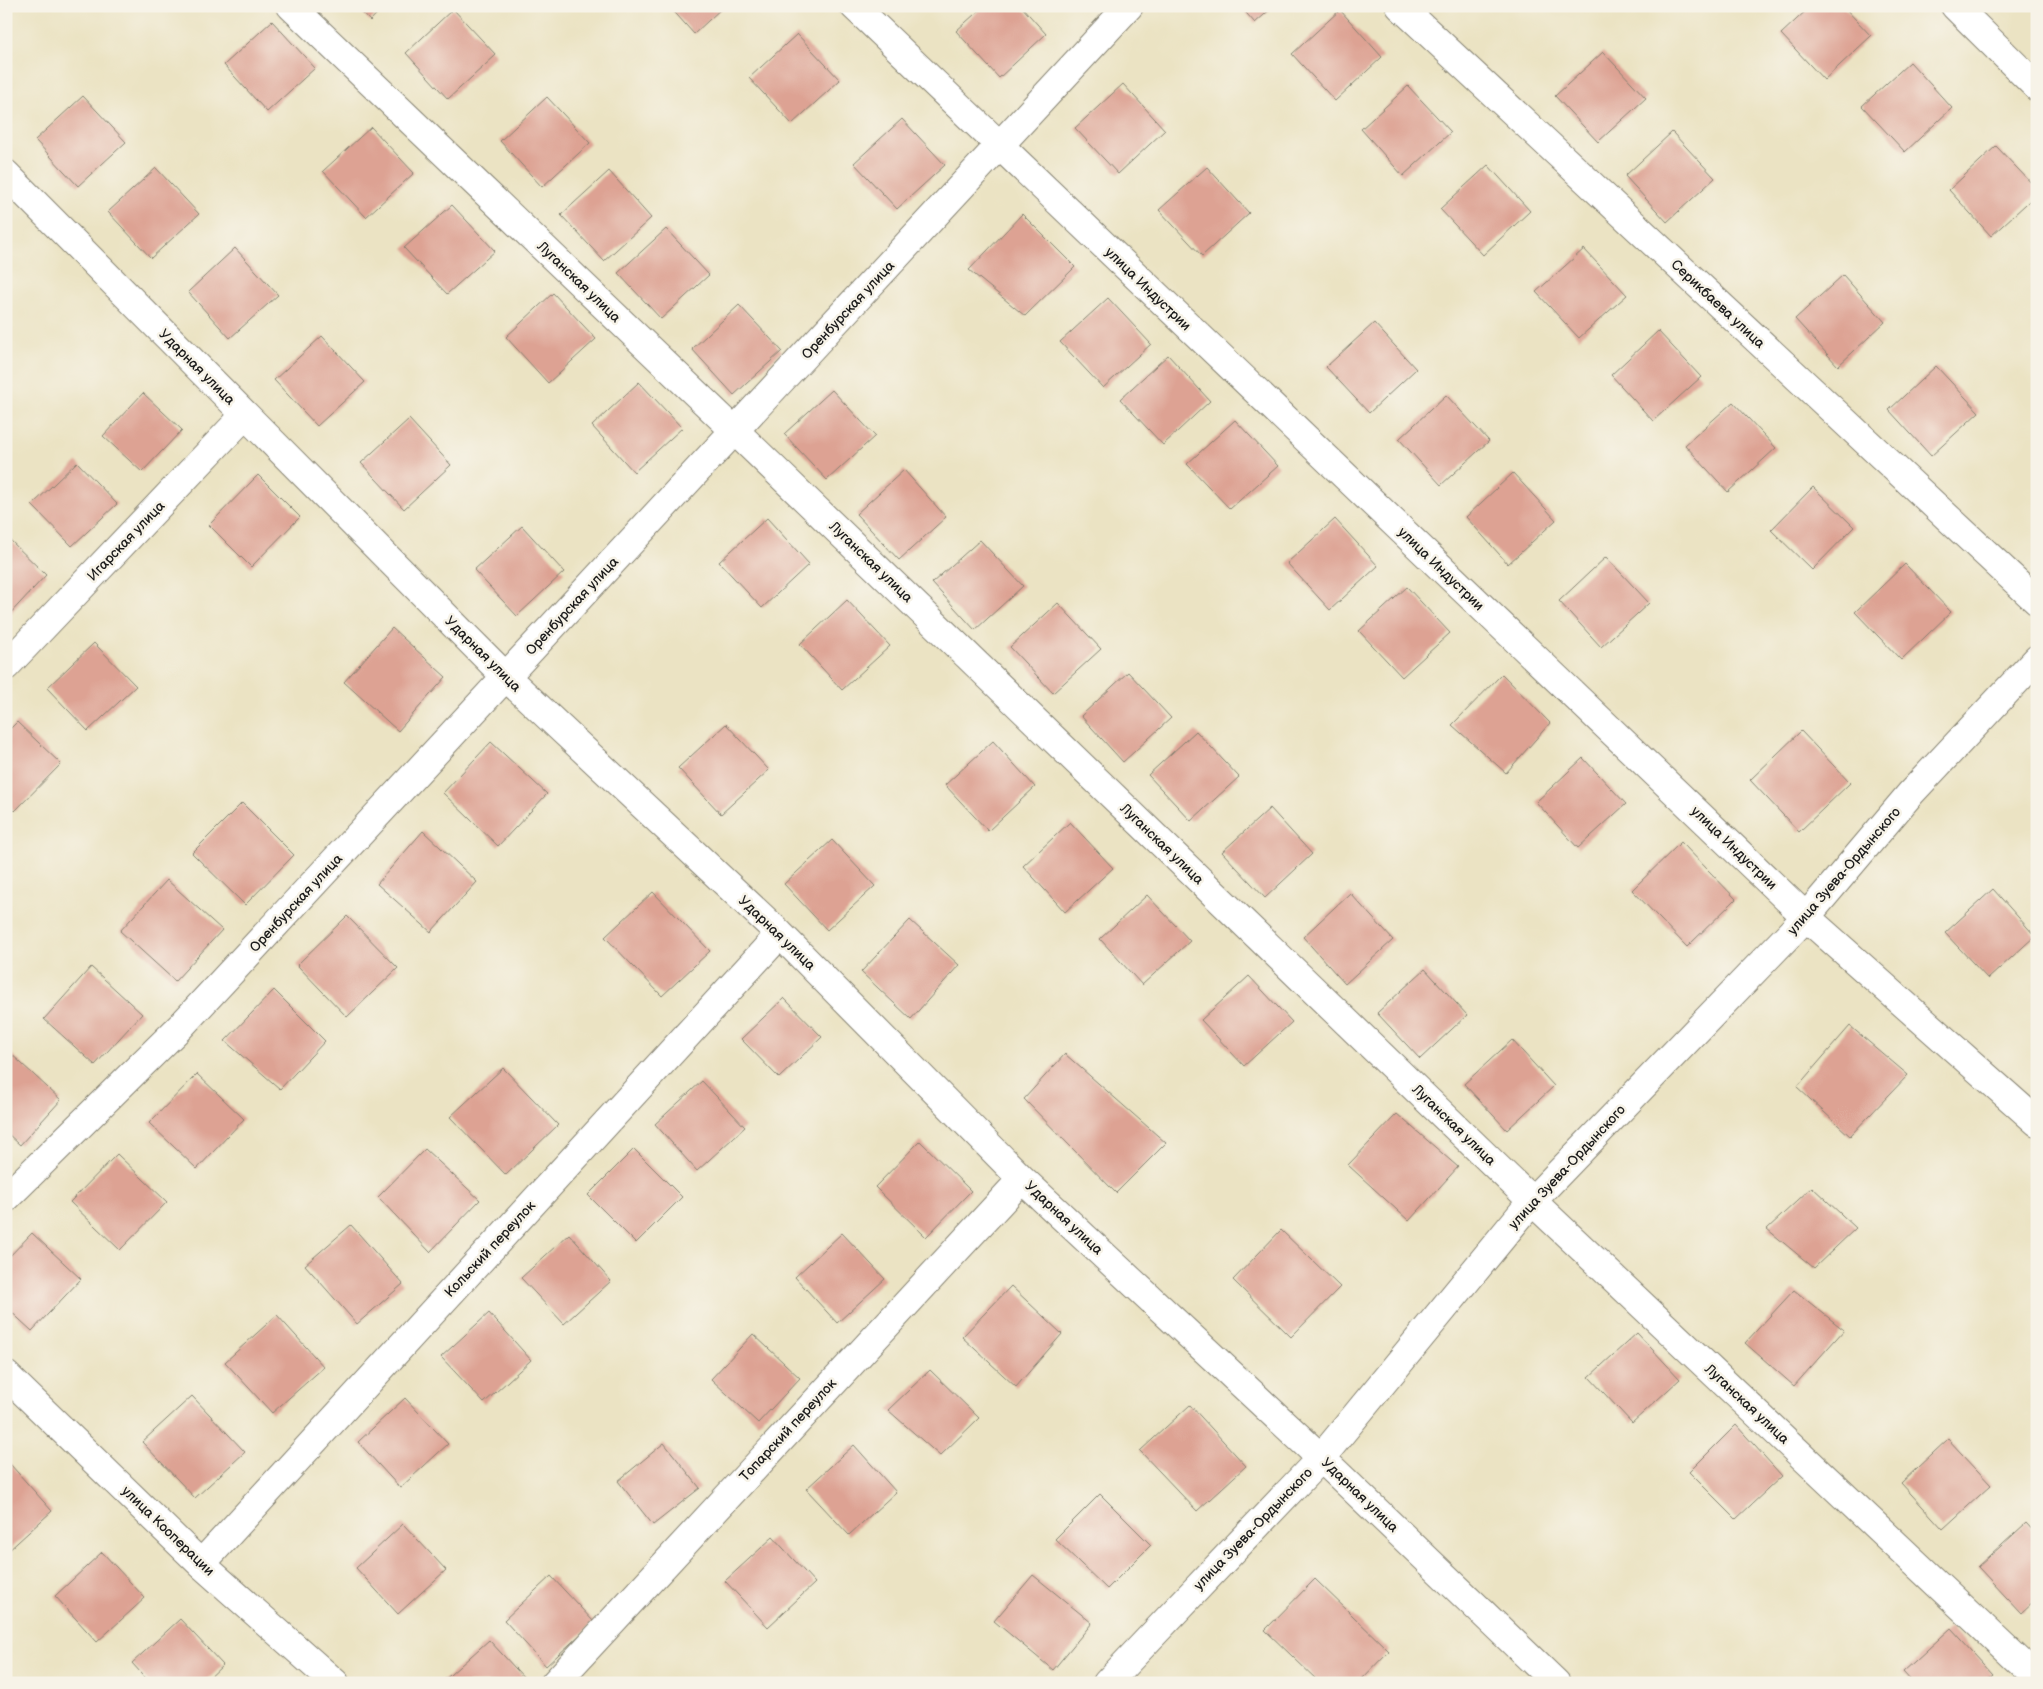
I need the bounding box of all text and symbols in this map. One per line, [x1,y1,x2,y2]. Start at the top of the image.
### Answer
street label: Луганская улица [533,237,625,327]
street label: улица Индустрии [1102,244,1194,334]
street label: Серикбаева улица [1667,256,1769,352]
street label: Оренбурская улица [798,257,898,363]
street label: Ударная улица [156,326,239,409]
street label: Игарская улица [84,497,169,584]
street label: Луганская улица [825,517,917,607]
street label: улица Индустрии [1395,524,1487,614]
street label: Оренбурская улица [522,553,622,659]
street label: Ударная улица [442,613,525,696]
street label: Луганская улица [1116,799,1208,889]
street label: улица Индустрии [1688,803,1780,893]
street label: улица Зуева-Ордынского [1784,804,1904,938]
street label: Оренбурская улица [246,850,346,956]
street label: Ударная улица [735,892,820,974]
street label: Луганская улица [1408,1080,1500,1170]
street label: улица Зуева-Ордынского [1505,1101,1629,1233]
street label: Ударная улица [1022,1178,1107,1259]
street label: Кольский переулок [441,1197,539,1301]
street label: Луганская улица [1700,1360,1793,1448]
street label: Топарский переулок [736,1375,840,1485]
street label: Ударная улица [1318,1454,1403,1536]
street label: улица Зуева-Ордынского [1190,1464,1316,1594]
street label: улица Кооперации [118,1482,218,1580]

